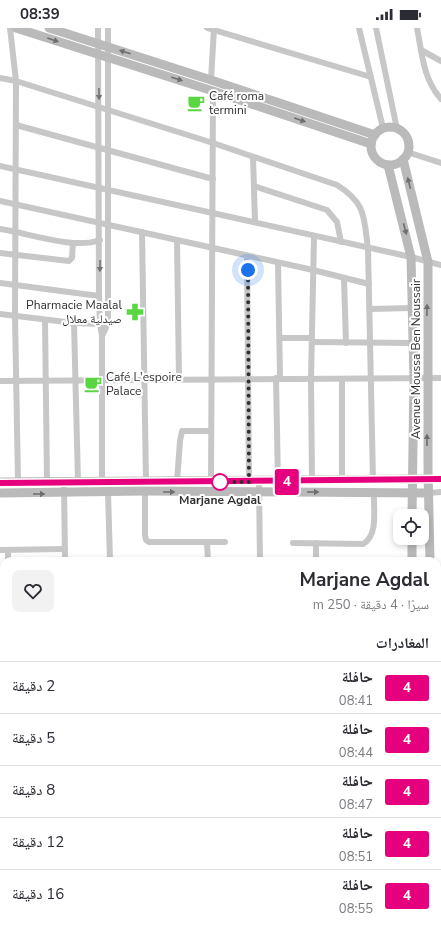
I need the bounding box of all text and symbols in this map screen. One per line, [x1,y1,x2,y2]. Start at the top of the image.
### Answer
text: 08:39 [20,4,60,24]
one-way arrow [47,37,59,43]
one-way arrow [119,49,131,55]
one-way arrow [171,76,183,82]
one-way arrow [96,88,102,101]
place label: Café roma termini [209,88,264,118]
cafe icon: Café roma termini [186,93,206,113]
one-way arrow [295,118,307,124]
one-way arrow [405,176,411,189]
one-way arrow [402,224,408,236]
one-way arrow [97,260,103,273]
your location [238,260,258,280]
street label: Avenue Moussa Ben Noussair [408,278,424,439]
place label: Pharmacie Maalal صيدلية معلال [26,297,122,327]
pharmacy icon: Pharmacie Maalal صيدلية معلال [125,302,145,322]
one-way arrow [424,303,430,316]
place label: Café L'espoire Palace [106,369,182,399]
cafe icon: Café L'espoire Palace [83,374,103,394]
one-way arrow [424,434,431,446]
line badge: 4 [274,469,300,495]
text: 4 [283,472,291,491]
marker: Marjane Agdal [211,473,229,491]
one-way arrow [163,489,176,495]
one-way arrow [307,489,320,495]
one-way arrow [33,491,46,497]
place label: Marjane Agdal [179,492,261,508]
map controls [393,509,429,545]
button: locate [393,509,429,545]
text: Marjane Agdal [299,567,429,593]
button: heart [12,570,54,612]
text: سيرًا · 4 دقيقة · 250 m [313,596,429,614]
text: المغادرات [376,633,429,653]
text: حافلة [342,667,373,687]
text: 2 دقيقة [12,676,55,696]
text: 4 [403,678,411,697]
text: 08:41 [339,692,373,710]
text: حافلة [342,719,373,739]
text: 5 دقيقة [12,728,55,748]
text: 4 [403,730,411,749]
text: 08:44 [339,744,373,762]
text: حافلة [342,771,373,791]
text: 8 دقيقة [12,780,55,800]
text: 4 [403,782,411,801]
text: 08:47 [339,796,373,814]
text: حافلة [342,823,373,843]
text: 12 دقيقة [12,832,64,852]
text: 4 [403,834,411,853]
text: 08:51 [339,848,373,866]
text: حافلة [342,875,373,895]
text: 16 دقيقة [12,884,64,904]
text: 4 [403,886,411,905]
text: 08:55 [339,900,373,918]

